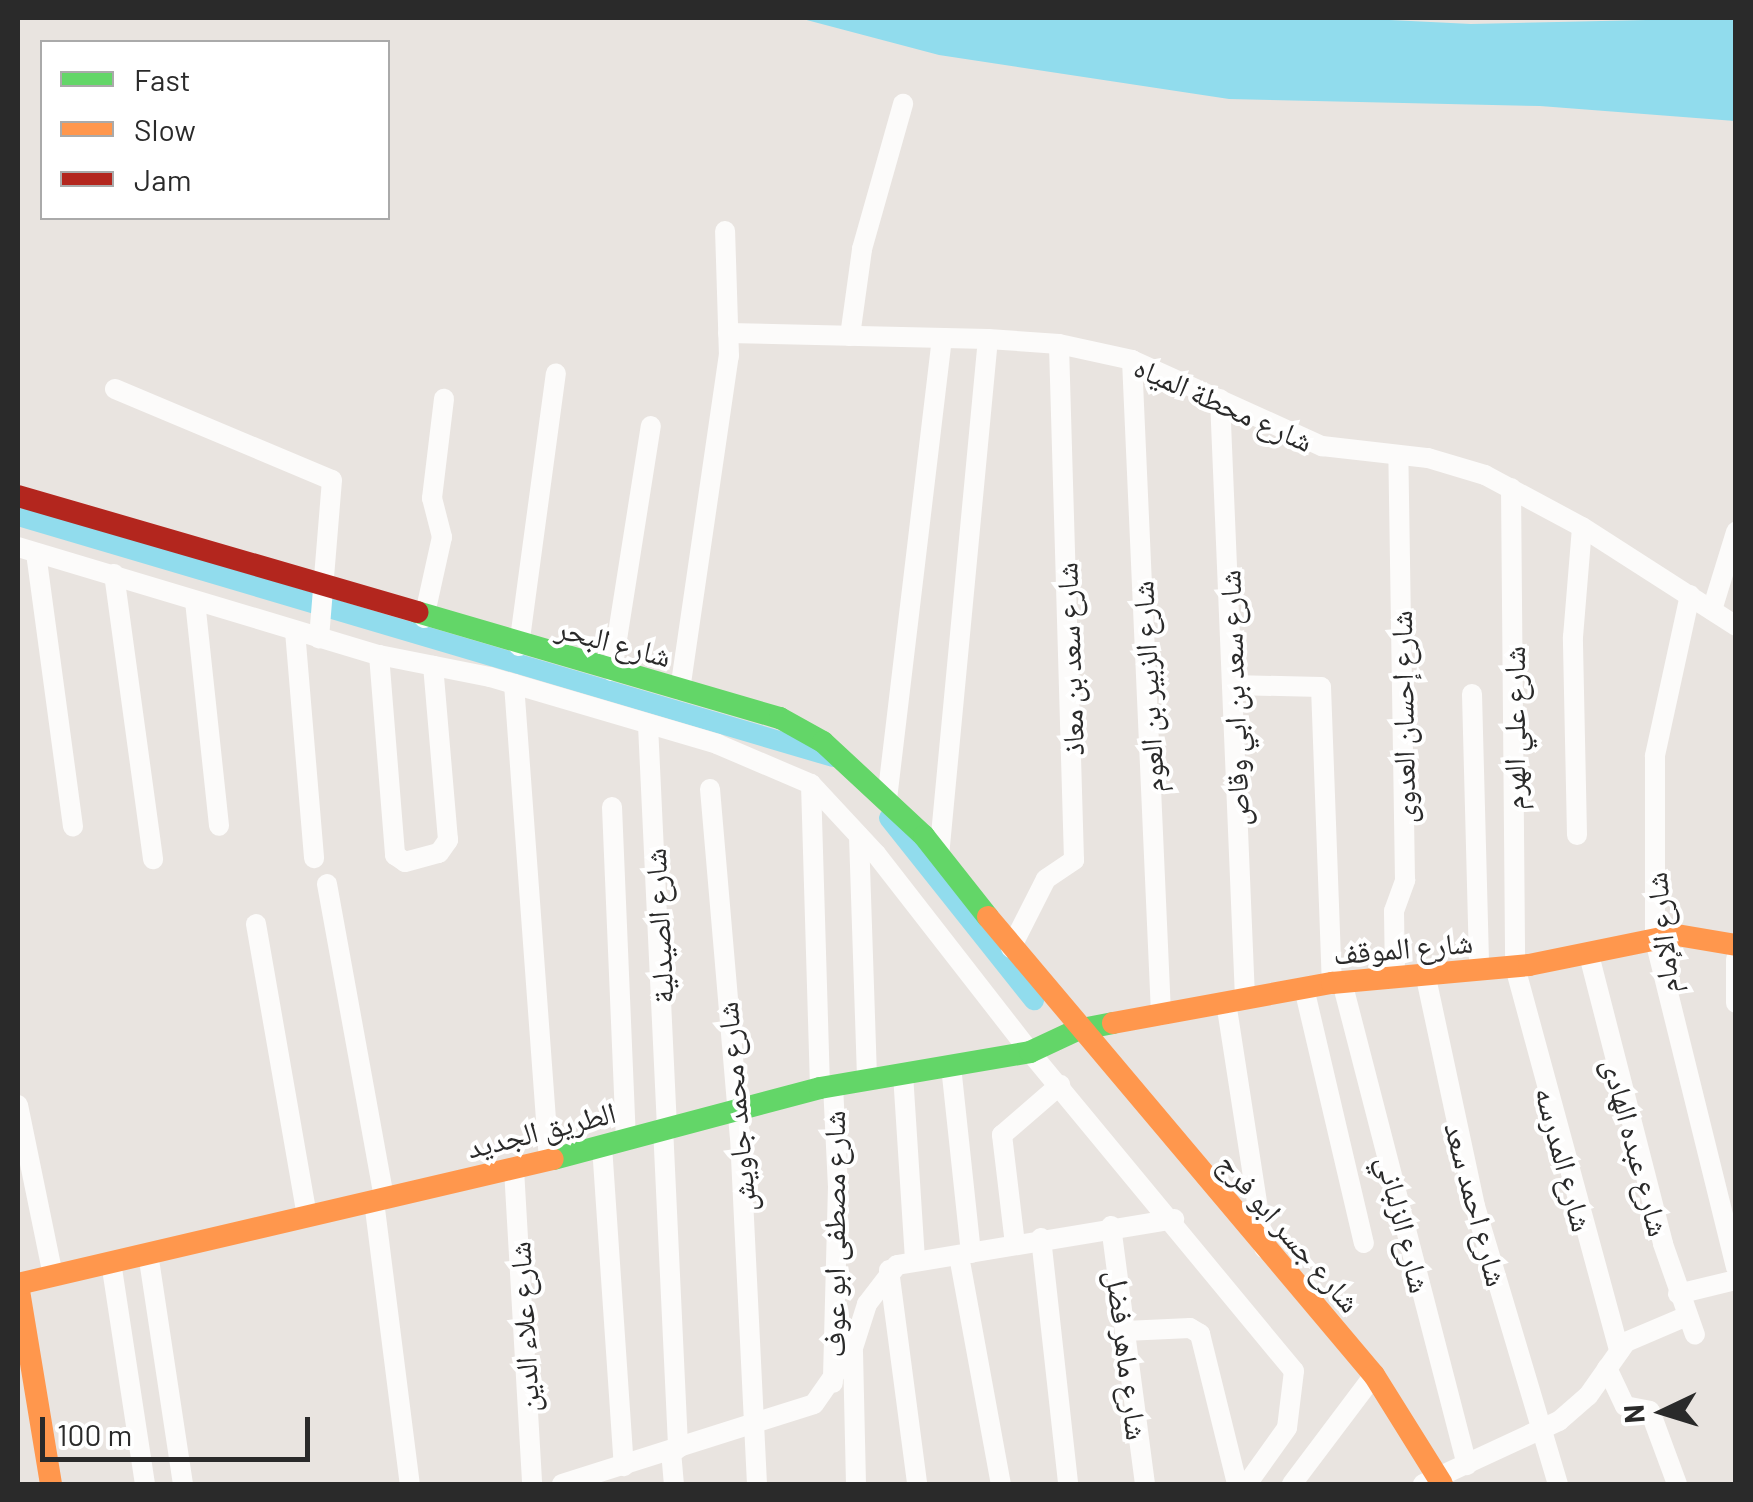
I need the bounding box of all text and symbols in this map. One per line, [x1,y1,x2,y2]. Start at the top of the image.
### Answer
legend [40,40,390,220]
text: Fast [134,61,191,97]
text: Slow [134,111,196,147]
text: Jam [134,161,191,197]
street label: شارع محطة المياه [1129,348,1319,458]
street label: شارع سعد بن معاذ [1048,562,1090,756]
street label: شارع سعد بن ابي وقاص [1211,569,1255,827]
street label: شارع الزبير بن العوم [1123,580,1171,794]
street label: شارع البحر [553,608,675,674]
street label: شارع إحسان العدوى [1382,610,1422,824]
street label: شارع علي الهرم [1495,646,1531,810]
street label: شارع الصيدلية [636,847,680,1005]
street label: شارع الإمام [1637,871,1685,995]
street label: شارع الموقف [1332,923,1474,971]
street label: شارع محمد جاويش [708,1000,762,1214]
street label: شارع عبده الهادى [1596,1054,1678,1240]
street label: شارع المدرسه [1528,1083,1602,1235]
street label: الطريق الجديد [463,1093,619,1165]
street label: شارع مصطفى ابو عوف [815,1110,851,1358]
street label: شارع احمد سعد [1438,1118,1516,1290]
street label: شارع جسر ابو فرج [1211,1145,1369,1319]
street label: شارع الزلباني [1371,1152,1439,1296]
street label: شارع علاء الدين [501,1241,545,1413]
street label: شارع ماهر فضل [1100,1268,1156,1442]
north arrow [1613,1362,1713,1462]
scale bar [45,1397,315,1459]
text: N [1615,1404,1651,1425]
text: 100 m [57,1416,132,1452]

